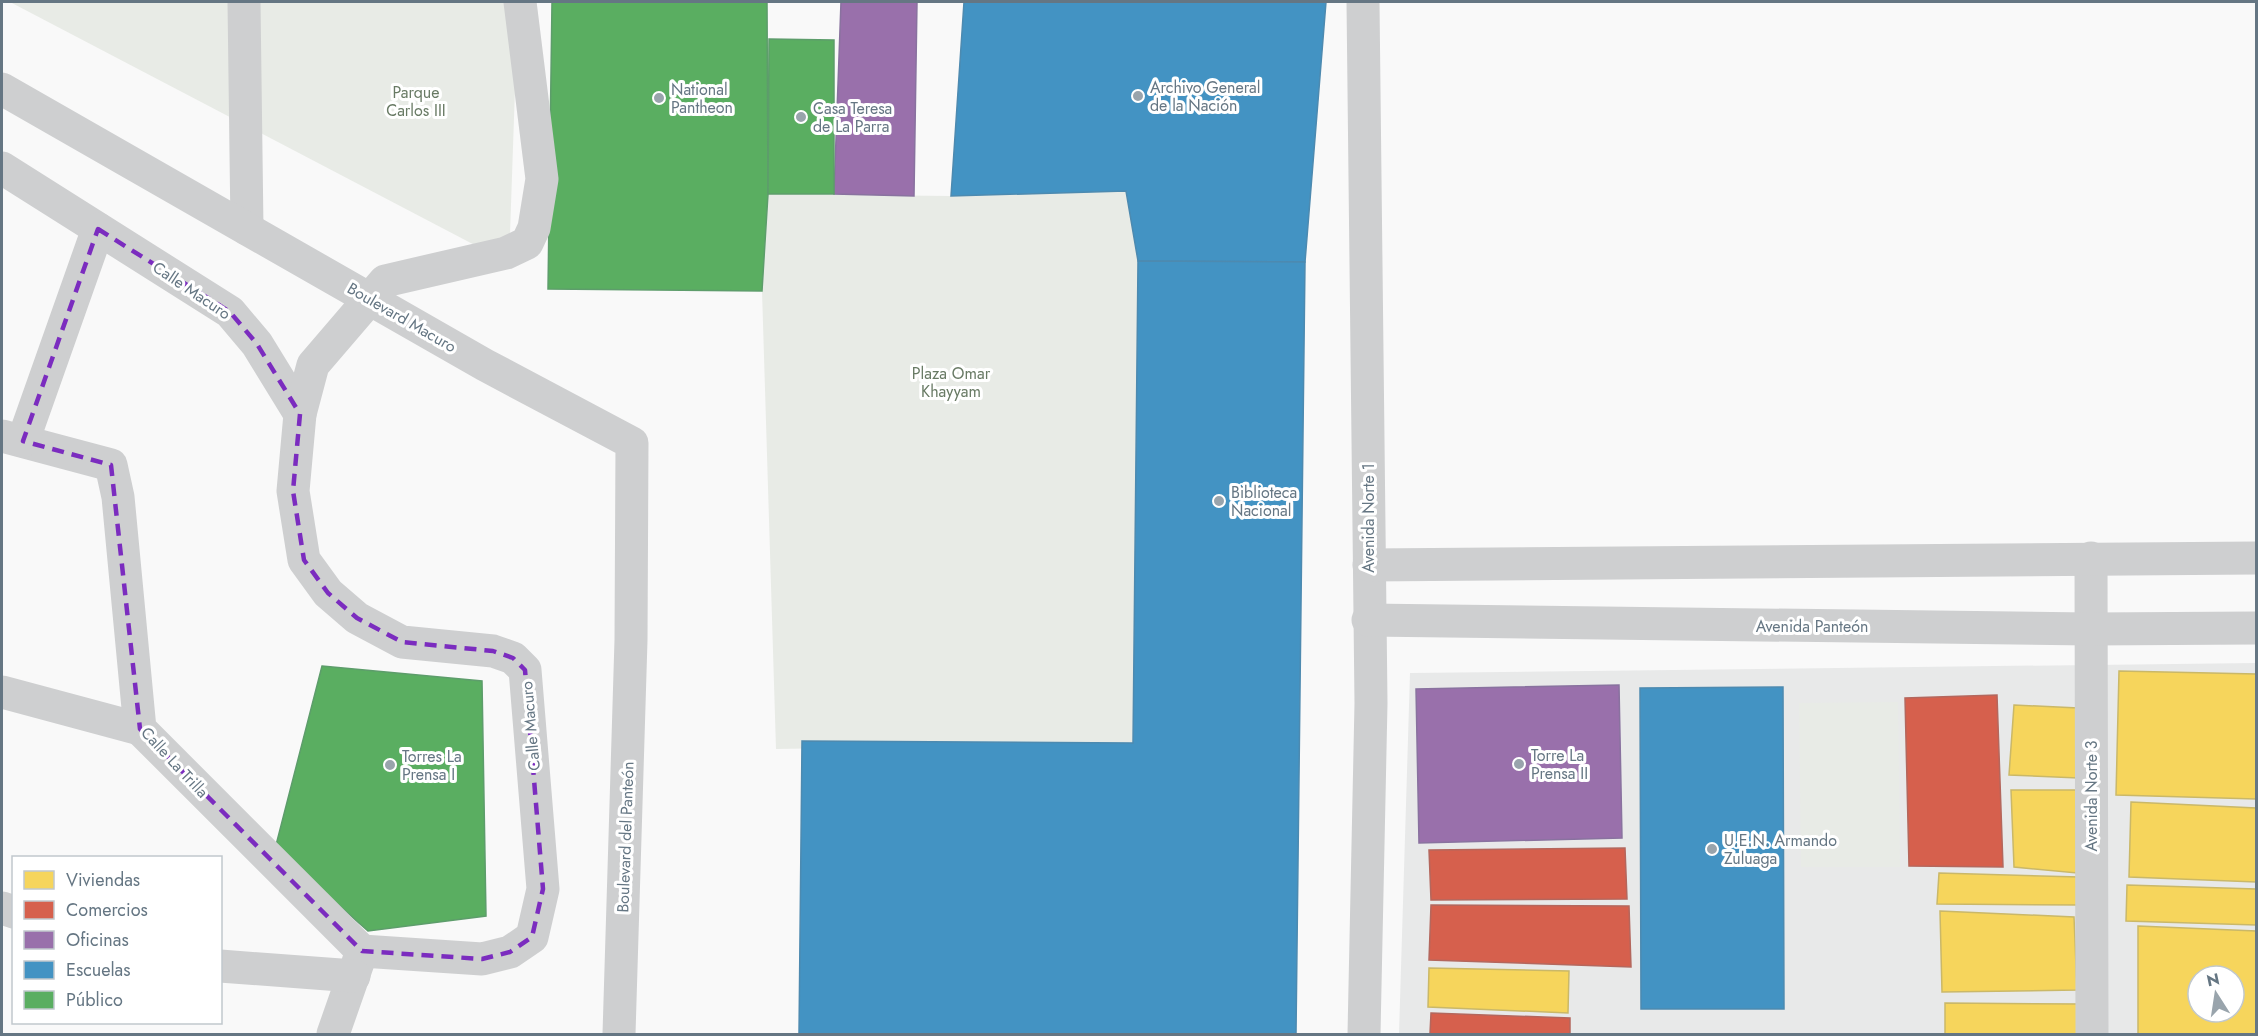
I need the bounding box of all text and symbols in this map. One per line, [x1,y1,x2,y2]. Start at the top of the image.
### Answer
place label: Archivo General de la Nación [1150,76,1261,117]
place label: National Pantheon [671,78,733,119]
park label: Parque Carlos III [386,81,446,122]
marker: Archivo General de la Nación [1131,89,1145,103]
marker: National Pantheon [652,91,666,105]
place label: Casa Teresa de La Parra [813,97,892,138]
marker: Casa Teresa de La Parra [794,110,808,124]
street label: Calle Macuro [148,256,236,325]
street label: Boulevard Macuro [343,277,461,358]
park label: Plaza Omar Khayyam [912,362,991,403]
street label: Avenida Norte 1 [1357,463,1380,573]
place label: Biblioteca Nacional [1231,481,1297,522]
marker: Biblioteca Nacional [1212,494,1226,508]
street label: Avenida Panteón [1756,615,1868,638]
street label: Calle Macuro [515,680,546,772]
street label: Calle La Trilla [136,722,214,803]
street label: Avenida Norte 3 [2080,740,2103,852]
place label: Torre La Prensa II [1531,744,1588,785]
place label: Torres La Prensa I [402,745,462,786]
marker: Torre La Prensa II [1512,757,1526,771]
marker: Torres La Prensa I [383,758,397,772]
street label: Boulevard del Panteón [611,761,640,913]
place label: U.E.N. Armando Zuluaga [1724,829,1837,870]
marker: U.E.N. Armando Zuluaga [1705,842,1719,856]
legend [12,856,222,1024]
text: Viviendas [66,867,140,893]
text: Comercios [66,897,148,923]
text: Oficinas [66,927,129,953]
text: Escuelas [66,957,131,983]
north arrow [2186,964,2246,1024]
text: N [2204,967,2222,992]
text: Público [66,987,123,1013]

